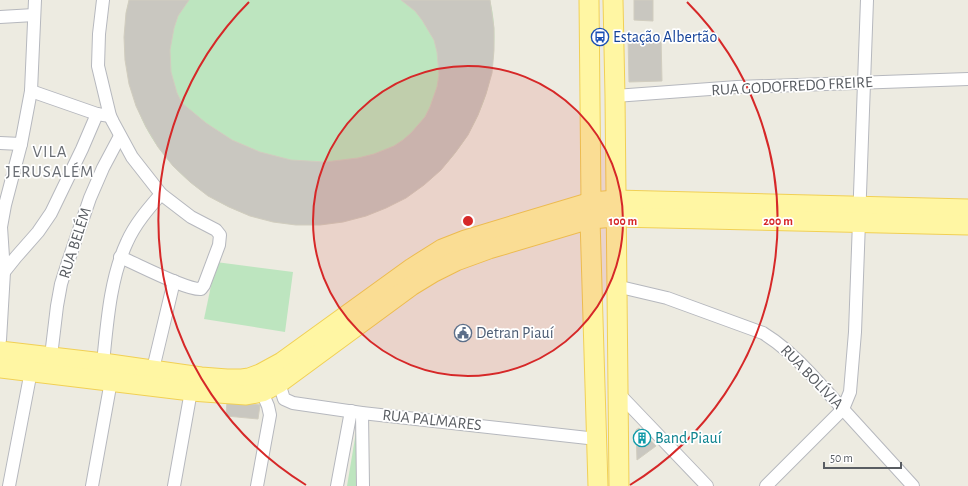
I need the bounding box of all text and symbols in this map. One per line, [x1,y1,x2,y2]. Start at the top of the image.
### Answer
bus stop icon: Estação Albertão [590,27,610,47]
place label: Estação Albertão [613,29,717,45]
street label: RUA GODOFREDO FREIRE [711,74,873,98]
district label: VILA JERUSALÉM [6,143,94,180]
street label: RUA BELÉM [54,205,94,280]
centre of rings [461,214,475,228]
text: 100 m [609,215,637,227]
text: 200 m [763,215,793,227]
public building icon: Detran Piauí [453,323,473,343]
place label: Detran Piauí [476,325,554,341]
street label: RUA BOLÍVIA [778,340,848,412]
street label: RUA PALMARES [382,407,482,433]
building icon: Band Piauí [632,428,652,448]
place label: Band Piauí [655,430,722,446]
scale bar [824,444,901,470]
text: 50 m [830,452,853,464]

